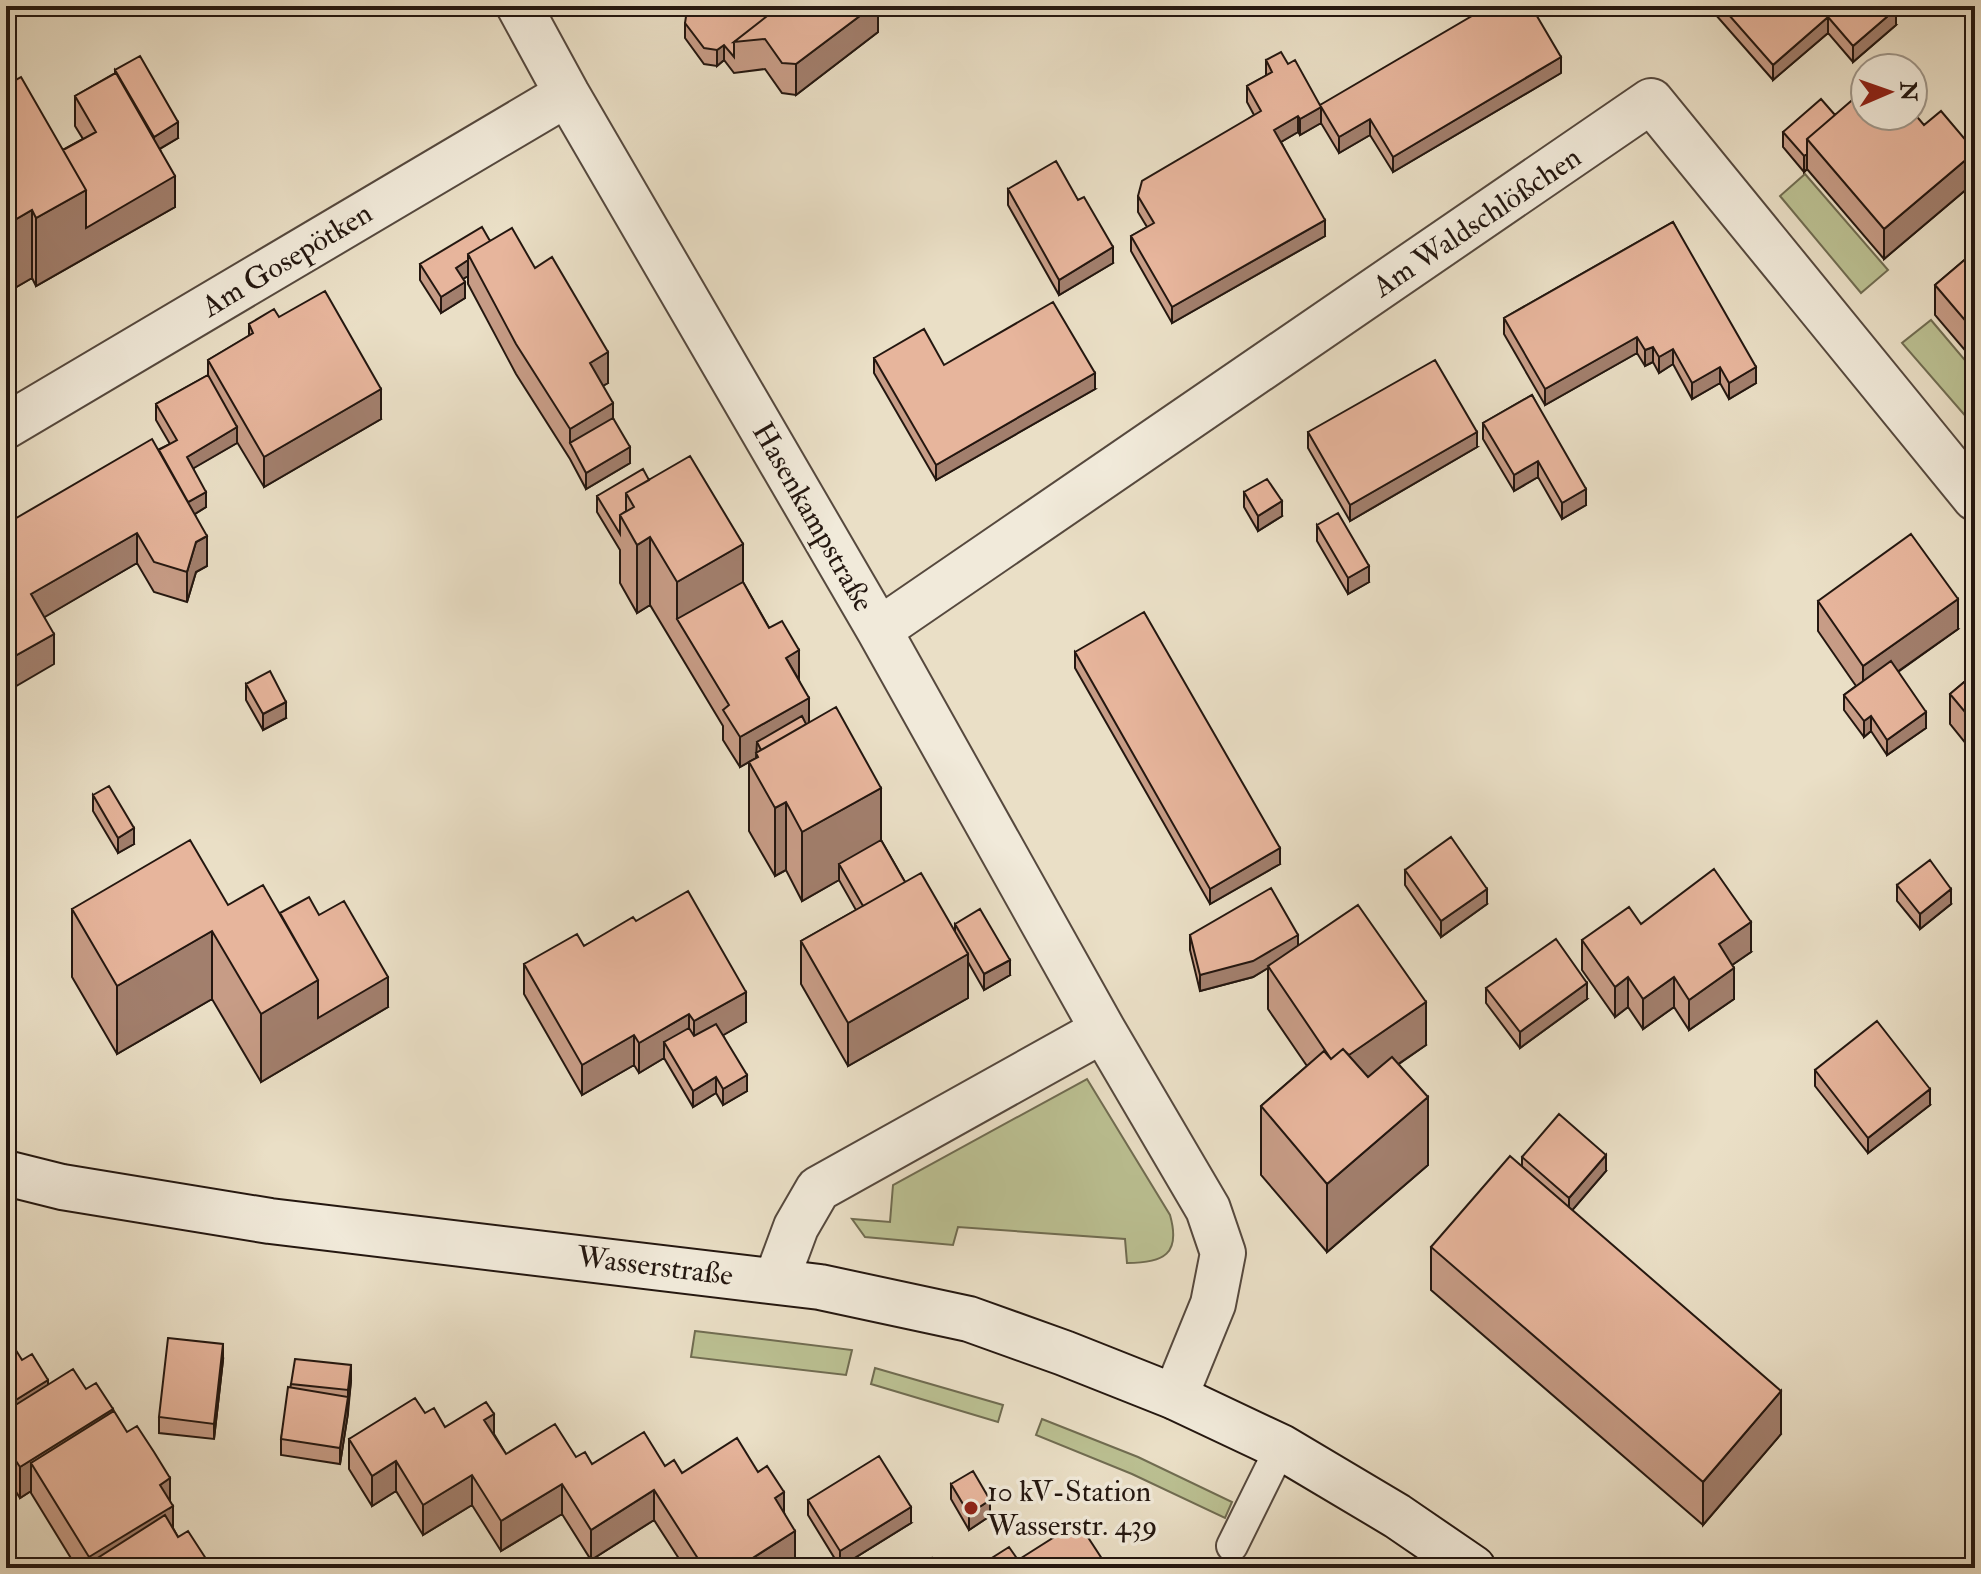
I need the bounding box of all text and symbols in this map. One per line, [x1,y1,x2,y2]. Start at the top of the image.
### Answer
north arrow [1849,52,1929,132]
text: N [1894,80,1922,102]
street label: Am Waldschlößchen [1365,139,1588,306]
street label: Am Gosepötken [194,195,379,326]
street label: Hasenkampstraße [744,416,882,618]
street label: Wasserstraße [574,1238,735,1294]
place label: 10 kV-Station Wasserstr. 439 [986,1473,1157,1544]
marker: 10 kV-Station Wasserstr. 439 [962,1499,980,1517]

